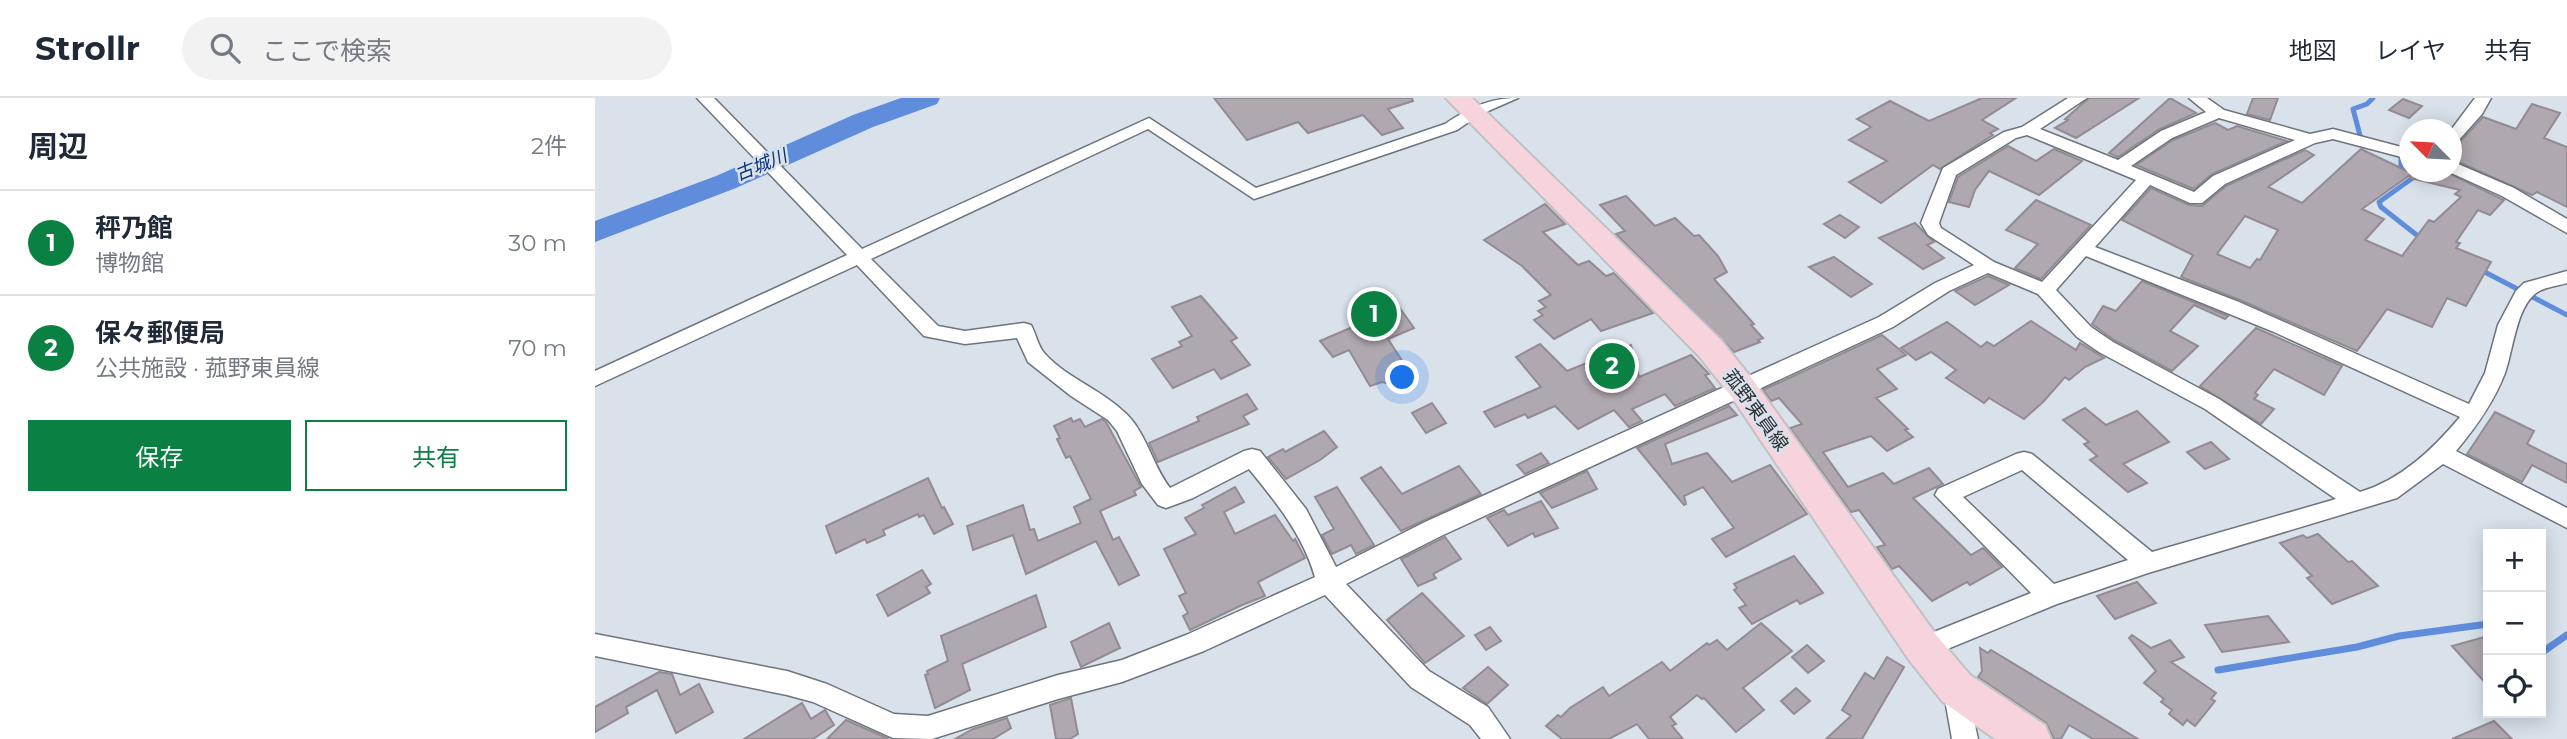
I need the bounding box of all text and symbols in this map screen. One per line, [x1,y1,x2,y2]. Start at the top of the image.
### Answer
search box [182,17,672,80]
text: Strollr [35,28,140,68]
icon: search [206,29,244,67]
text: ここで検索 [262,35,392,67]
text: 地図 [2289,36,2337,65]
text: レイヤ [2375,36,2446,65]
text: 共有 [2484,36,2532,65]
north arrow [2399,119,2462,182]
text: 周辺 [28,128,88,165]
text: 2件 [531,132,567,160]
water label: 古城川 [732,144,792,185]
text: 秤乃館 [95,212,173,244]
text: 1 [46,229,56,257]
text: 30 m [508,229,567,257]
text: 博物館 [95,249,164,277]
pin: 1 [1351,288,1397,340]
text: 保々郵便局 [95,317,225,349]
text: 2 [44,334,58,362]
text: 70 m [508,334,567,362]
pin: 2 [1589,340,1635,392]
text: 公共施設 · 菰野東員線 [95,354,320,382]
your location [1385,360,1419,394]
street label: 菰野東員線 [1719,365,1793,455]
button: 保存 [28,420,291,491]
button: 共有 [305,420,567,491]
map controls [2483,529,2546,718]
button: + [2483,529,2546,592]
button: − [2483,592,2546,655]
button: locate [2483,655,2546,718]

